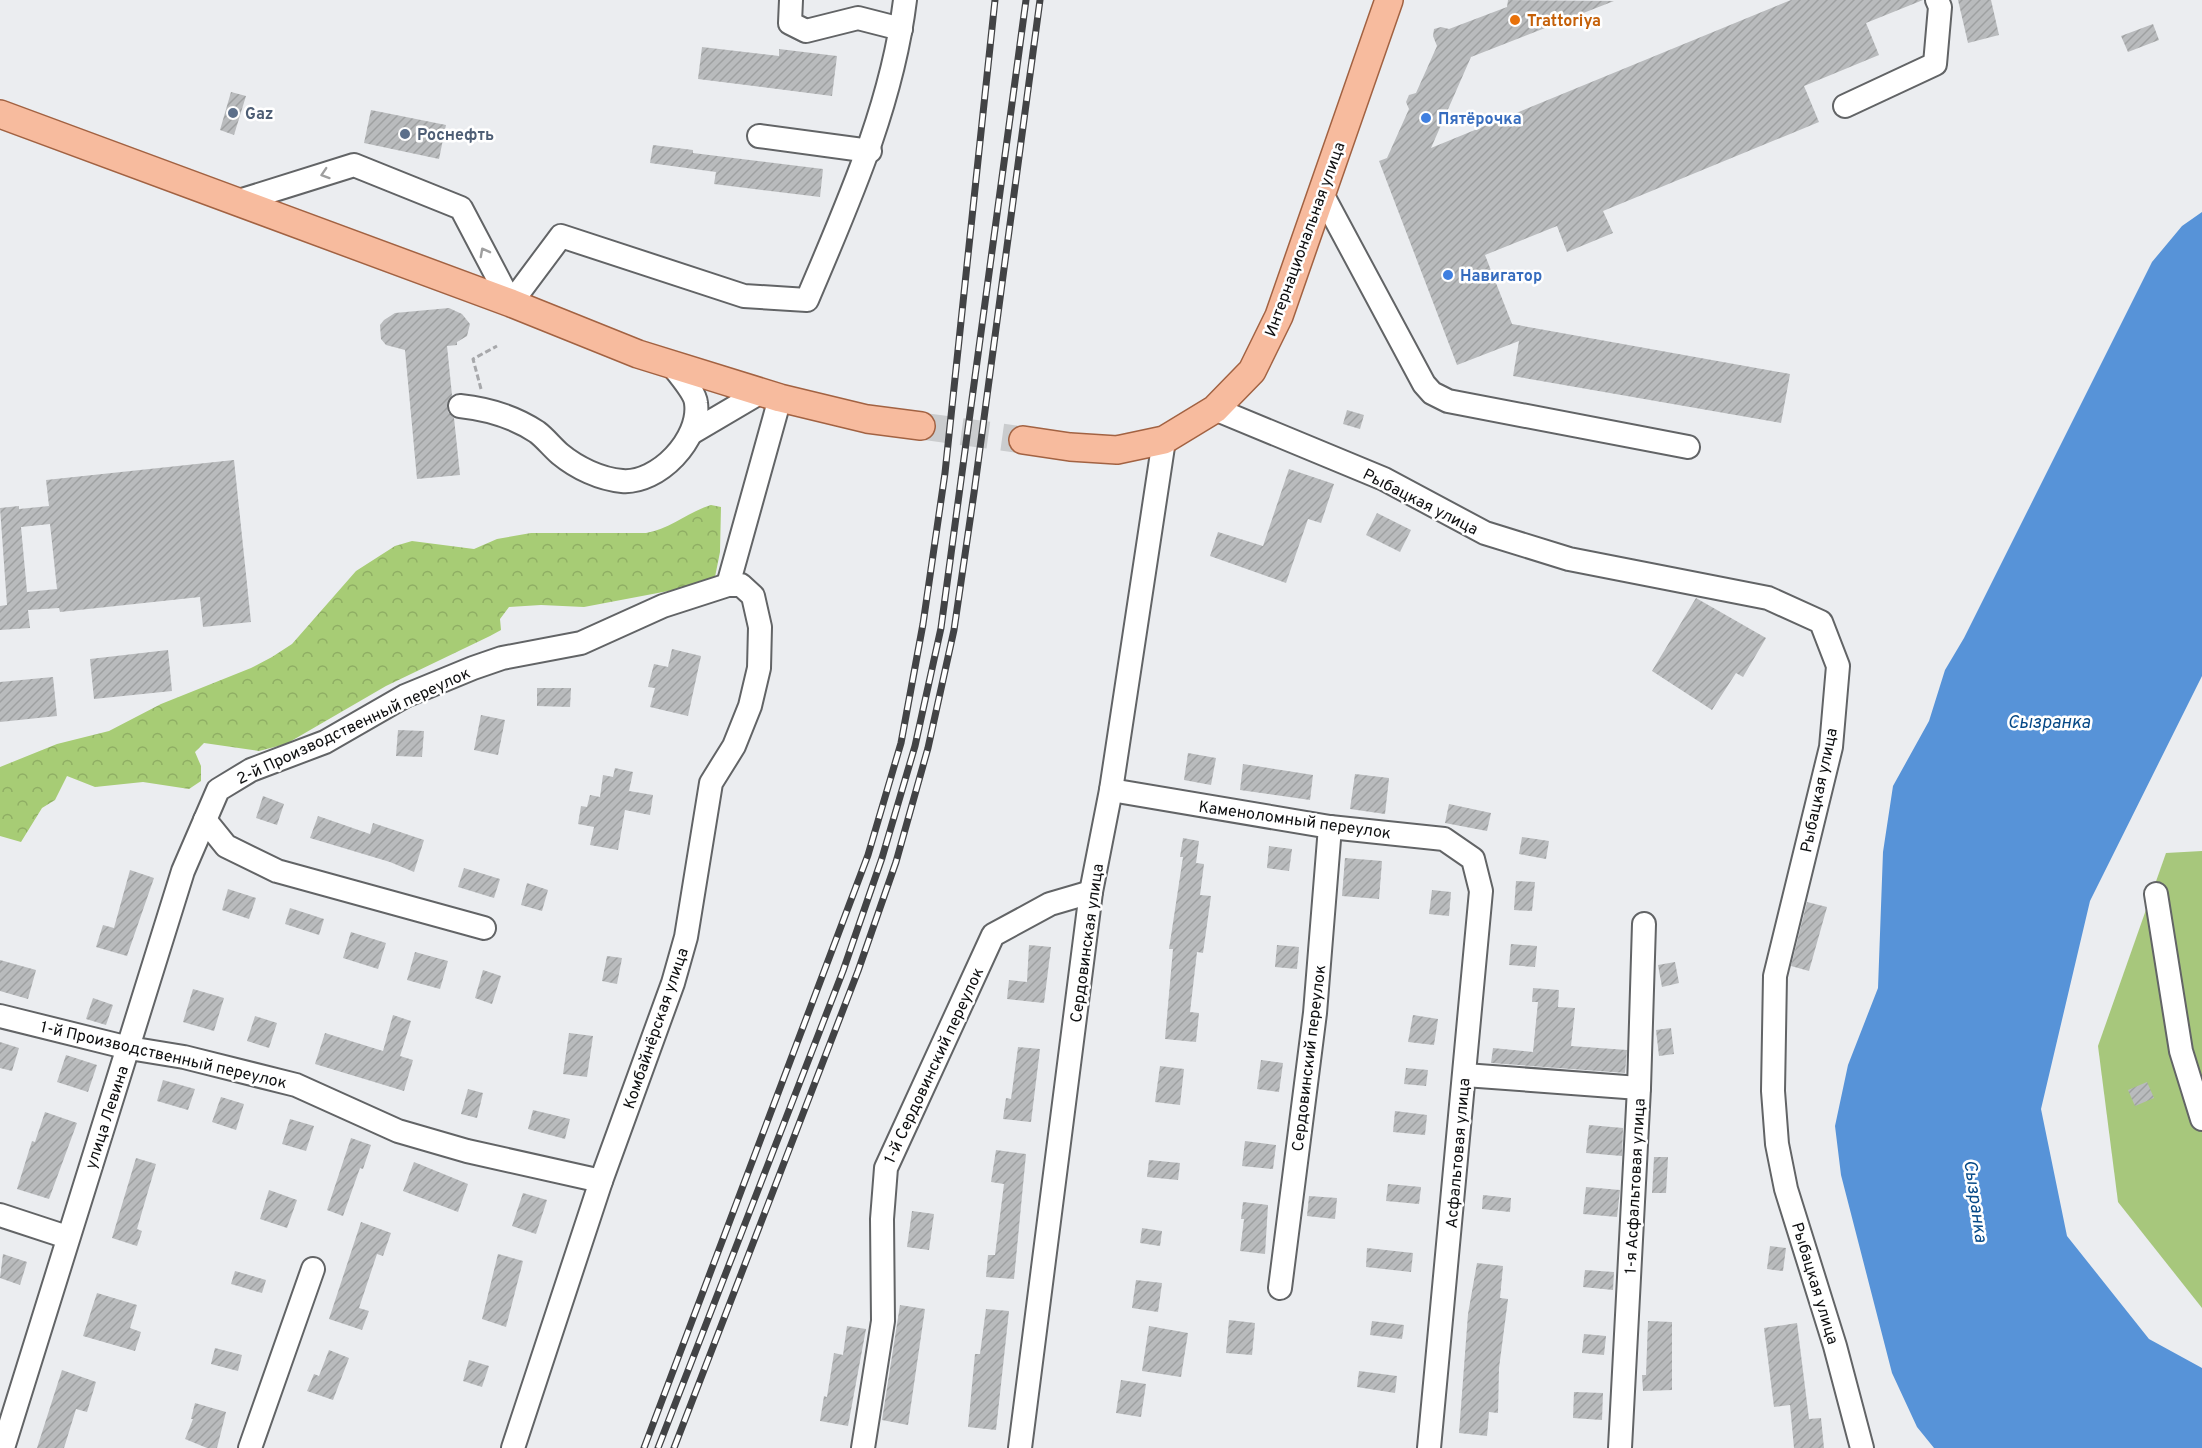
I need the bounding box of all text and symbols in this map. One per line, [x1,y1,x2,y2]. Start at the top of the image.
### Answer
place label: Trattoriya [1527,12,1601,32]
marker: Trattoriya [1508,13,1522,27]
place label: Gaz [245,105,274,125]
marker: Gaz [226,106,240,120]
place label: Пятёрочка [1438,110,1522,130]
marker: Пятёрочка [1419,111,1433,125]
place label: Роснефть [417,126,494,146]
marker: Роснефть [398,127,412,141]
street label: Интернациональная улица [1261,140,1350,340]
one-way arrow [320,167,331,179]
one-way arrow [479,247,491,258]
place label: Навигатор [1460,267,1542,287]
marker: Навигатор [1441,268,1455,282]
street label: Рыбацкая улица [1359,465,1481,540]
street label: 2-й Производственный переулок [234,664,474,790]
water label: Сызранка [2008,712,2091,735]
street label: Рыбацкая улица [1797,726,1843,854]
street label: Каменоломный переулок [1197,798,1392,844]
street label: Сердовинская улица [1067,863,1109,1024]
street label: Комбайнёрская улица [620,945,694,1112]
street label: Сердовинский переулок [1289,964,1331,1153]
street label: 1-й Сердовинский переулок [881,965,989,1167]
street label: 1-й Производственный переулок [38,1018,289,1094]
street label: улица Левина [82,1063,134,1172]
street label: Асфальтовая улица [1442,1077,1476,1229]
street label: 1-я Асфальтовая улица [1621,1098,1651,1274]
water label: Сызранка [1957,1159,1992,1244]
street label: Рыбацкая улица [1786,1220,1842,1347]

